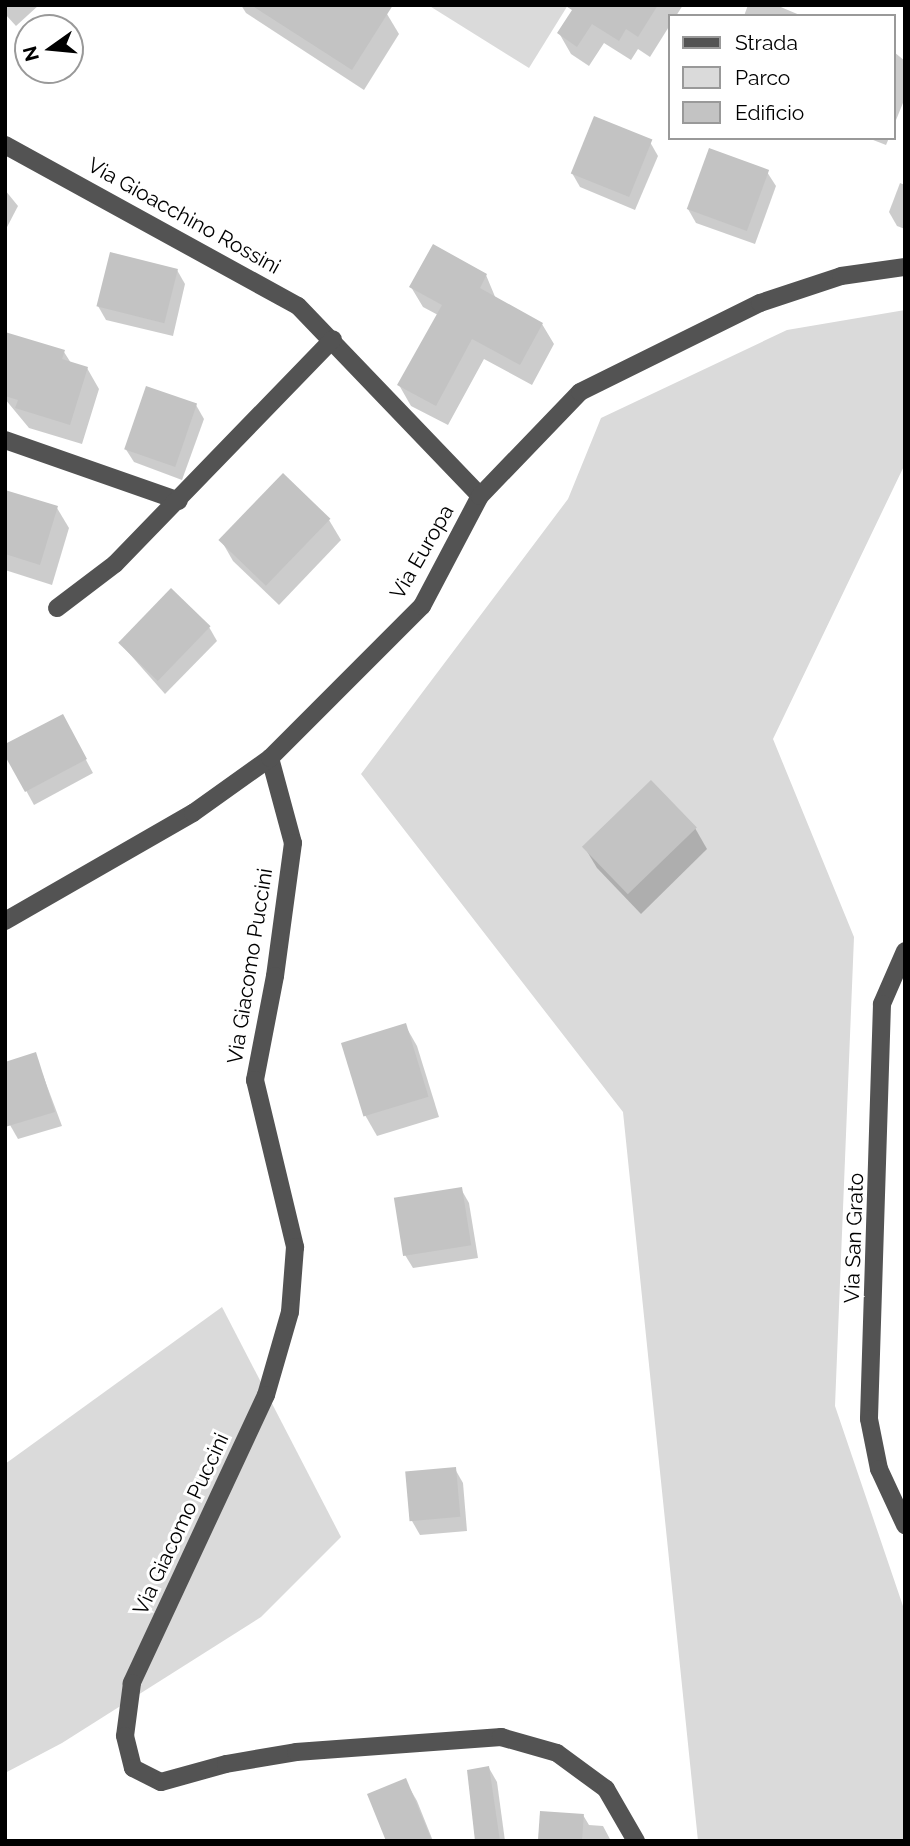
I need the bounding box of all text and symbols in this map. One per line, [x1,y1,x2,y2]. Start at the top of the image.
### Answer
north arrow [14,14,84,84]
legend [668,14,896,140]
text: Strada [735,30,798,55]
text: N [18,44,43,64]
text: Parco [735,65,790,90]
text: Edificio [735,100,804,125]
street label: Via Gioacchino Rossini [83,152,285,280]
street label: Via Europa [385,500,459,604]
street label: Via Giacomo Puccini [222,866,278,1066]
street label: Via San Grato [839,1172,869,1304]
street label: Via Giacomo Puccini [128,1429,234,1619]

